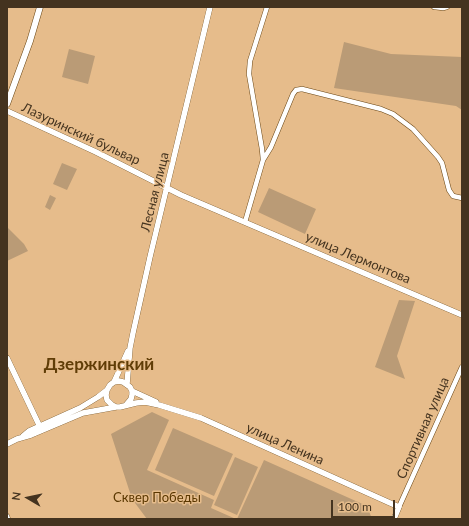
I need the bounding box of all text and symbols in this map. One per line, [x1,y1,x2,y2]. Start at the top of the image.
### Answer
street label: Лазуринский бульвар [19,100,143,168]
street label: Лесная улица [138,151,172,233]
street label: улица Лермонтова [303,229,413,287]
district label: Дзержинский [44,355,154,375]
street label: Спортивная улица [394,375,452,481]
street label: улица Ленина [244,420,326,468]
north arrow [8,478,48,518]
park label: Сквер Победы [113,490,201,506]
text: N [9,491,23,501]
scale bar [333,492,397,518]
text: 100 m [338,499,372,514]

